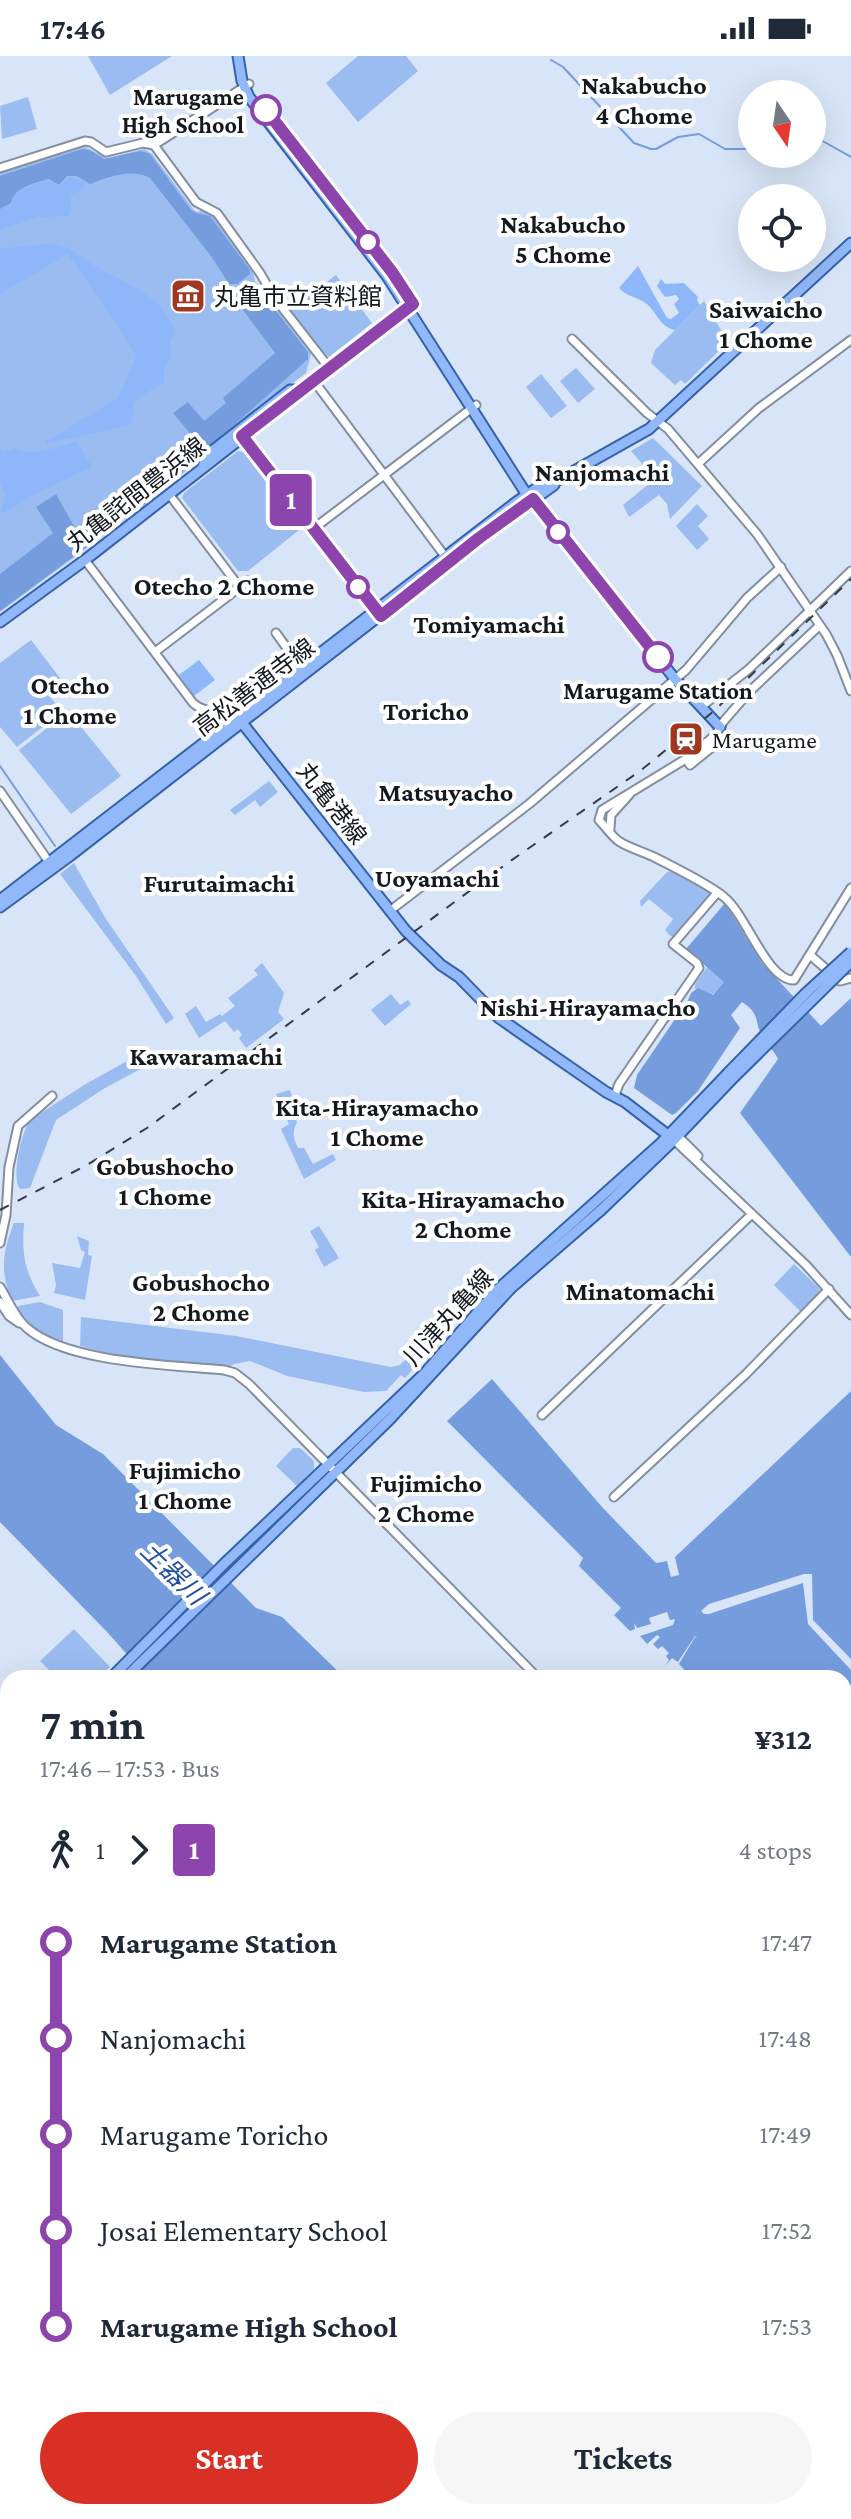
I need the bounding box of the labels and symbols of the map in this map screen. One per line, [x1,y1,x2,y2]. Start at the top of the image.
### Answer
district label: Nakabucho 4 Chome [581,71,707,130]
north arrow [738,80,826,168]
place label: Marugame High School [122,83,244,138]
marker: Marugame High School [251,95,281,125]
district label: Nakabucho 5 Chome [500,210,626,269]
unlabelled marker [357,231,379,253]
museum icon: 丸亀市立資料館 [169,277,207,315]
place label: 丸亀市立資料館 [214,283,382,310]
district label: Saiwaicho 1 Chome [709,295,823,354]
street label: 丸亀詫間豊浜線 [61,432,211,556]
district label: Nanjomachi [535,458,670,487]
line badge: 1 [265,474,317,526]
unlabelled marker [547,521,569,543]
district label: Otecho 2 Chome [134,572,314,601]
unlabelled marker [347,576,369,598]
district label: Tomiyamachi [413,610,565,639]
street label: 高松善通寺線 [188,633,320,741]
marker: Marugame Station [643,642,673,672]
district label: Otecho 1 Chome [23,671,117,730]
place label: Marugame Station [563,677,753,704]
district label: Toricho [383,697,469,726]
station icon: Marugame [667,720,705,758]
place label: Marugame [712,726,817,753]
street label: 丸亀港線 [292,757,372,849]
district label: Matsuyacho [379,778,513,807]
district label: Uoyamachi [375,864,500,893]
district label: Furutaimachi [143,869,295,898]
district label: Nishi-Hirayamacho [480,993,696,1022]
district label: Kawaramachi [129,1042,283,1071]
district label: Kita-Hirayamacho 1 Chome [275,1093,479,1152]
district label: Gobushocho 1 Chome [96,1152,234,1211]
district label: Kita-Hirayamacho 2 Chome [361,1185,565,1244]
street label: 川津丸亀線 [398,1263,498,1371]
district label: Gobushocho 2 Chome [132,1268,270,1327]
district label: Minatomachi [565,1277,715,1306]
district label: Fujimicho 1 Chome [129,1456,241,1515]
district label: Fujimicho 2 Chome [370,1469,482,1528]
water label: 土器川 [135,1535,213,1613]

